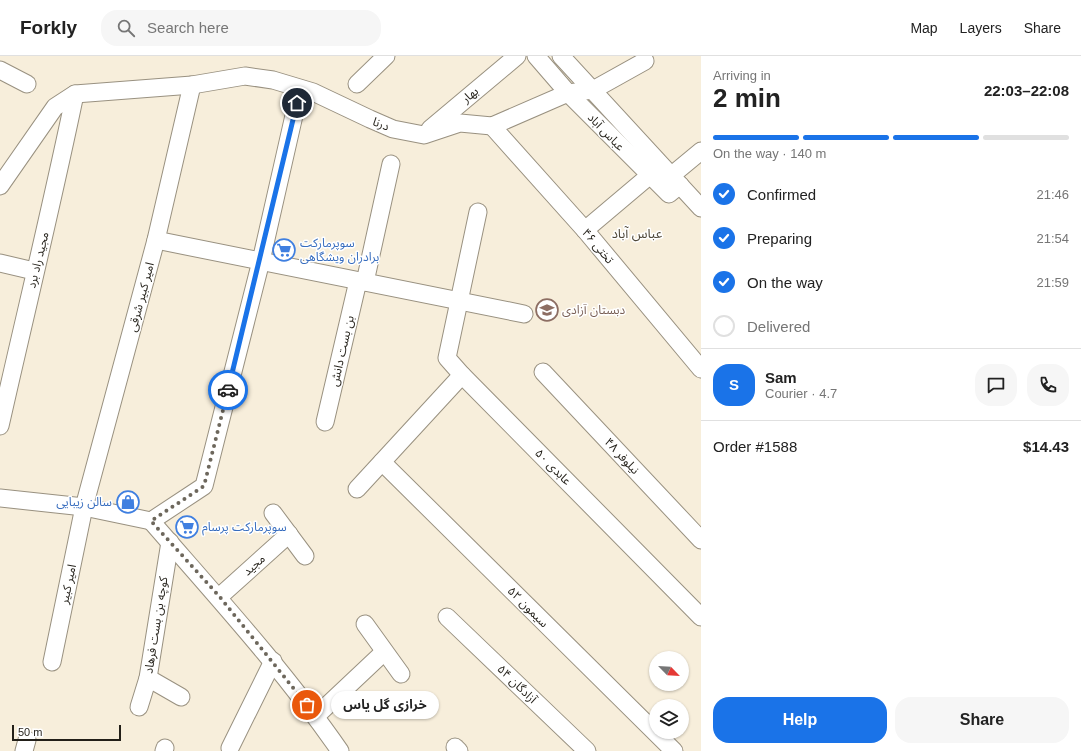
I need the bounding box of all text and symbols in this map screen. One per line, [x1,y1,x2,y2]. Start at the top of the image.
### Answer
search box [101,10,381,46]
text: Forkly [20,17,77,38]
icon: search [115,17,137,39]
text: Search here [147,19,229,36]
text: Map [910,20,938,36]
text: Layers [960,20,1002,36]
text: Share [1024,20,1061,36]
text: Arriving in [713,68,771,83]
text: 22:03–22:08 [984,82,1069,99]
text: 2 min [713,83,781,113]
street label: بهار [458,84,481,107]
pin [280,86,314,120]
icon: home [286,92,308,114]
street label: عباس آباد [585,110,627,154]
street label: درنا [371,115,391,134]
text: On the way · 140 m [713,146,826,161]
icon: check [713,183,735,205]
text: Confirmed [747,186,816,203]
text: 21:46 [1036,187,1069,202]
street label: تختی ۴۶ [579,226,617,267]
district label: عباس آباد [612,226,663,242]
icon: check [713,227,735,249]
street label: مجید راد برد [24,230,52,290]
text: Preparing [747,230,812,247]
text: 21:54 [1036,231,1069,246]
place label: سوپرمارکت برادران ویشگاهی [300,236,379,264]
supermarket icon: سوپرمارکت برادران ویشگاهی [271,237,297,263]
street label: امیر کبیر شرقی [125,261,157,333]
icon: check [713,271,735,293]
text: On the way [747,274,823,291]
text: 21:59 [1036,275,1069,290]
school or university icon: دبستان آزادی [534,297,560,323]
place label: دبستان آزادی [562,303,626,317]
street label: بن بست دانش [327,314,357,388]
text: Delivered [747,318,810,335]
button: chat [975,364,1017,406]
button: phone [1027,364,1069,406]
text: Sam [765,369,797,386]
courier [208,370,248,410]
text: S [729,376,739,393]
icon: car [217,379,239,401]
text: Courier · 4.7 [765,386,837,401]
street label: نیلوفر ۴۸ [602,435,642,477]
text: Order #1588 [713,438,797,455]
text: $14.43 [1023,438,1069,455]
street label: عابدی ۵۰ [532,446,574,488]
shop icon: سالن زیبایی [115,489,141,515]
place label: سالن زیبایی [56,495,112,509]
supermarket icon: سوپرمارکت پرسام [174,514,200,540]
place label: سوپرمارکت پرسام [202,520,287,536]
street label: مجید [240,551,268,579]
street label: امیر کبیر [57,563,79,606]
street label: کوچه بن بست فرهاد [141,575,172,675]
street label: سیمون ۵۲ [505,584,551,630]
north arrow [649,651,689,691]
map controls [649,651,689,739]
street label: آزادگان ۵۴ [494,662,540,706]
pin [290,688,324,722]
callout: خرازی گل یاس [331,691,439,719]
icon: bag [296,694,318,716]
text: خرازی گل یاس [343,697,427,712]
button: Help [713,697,887,743]
button: Share [895,697,1069,743]
button: layers [649,699,689,739]
scale bar [12,723,121,742]
text: 50 m [18,726,42,738]

